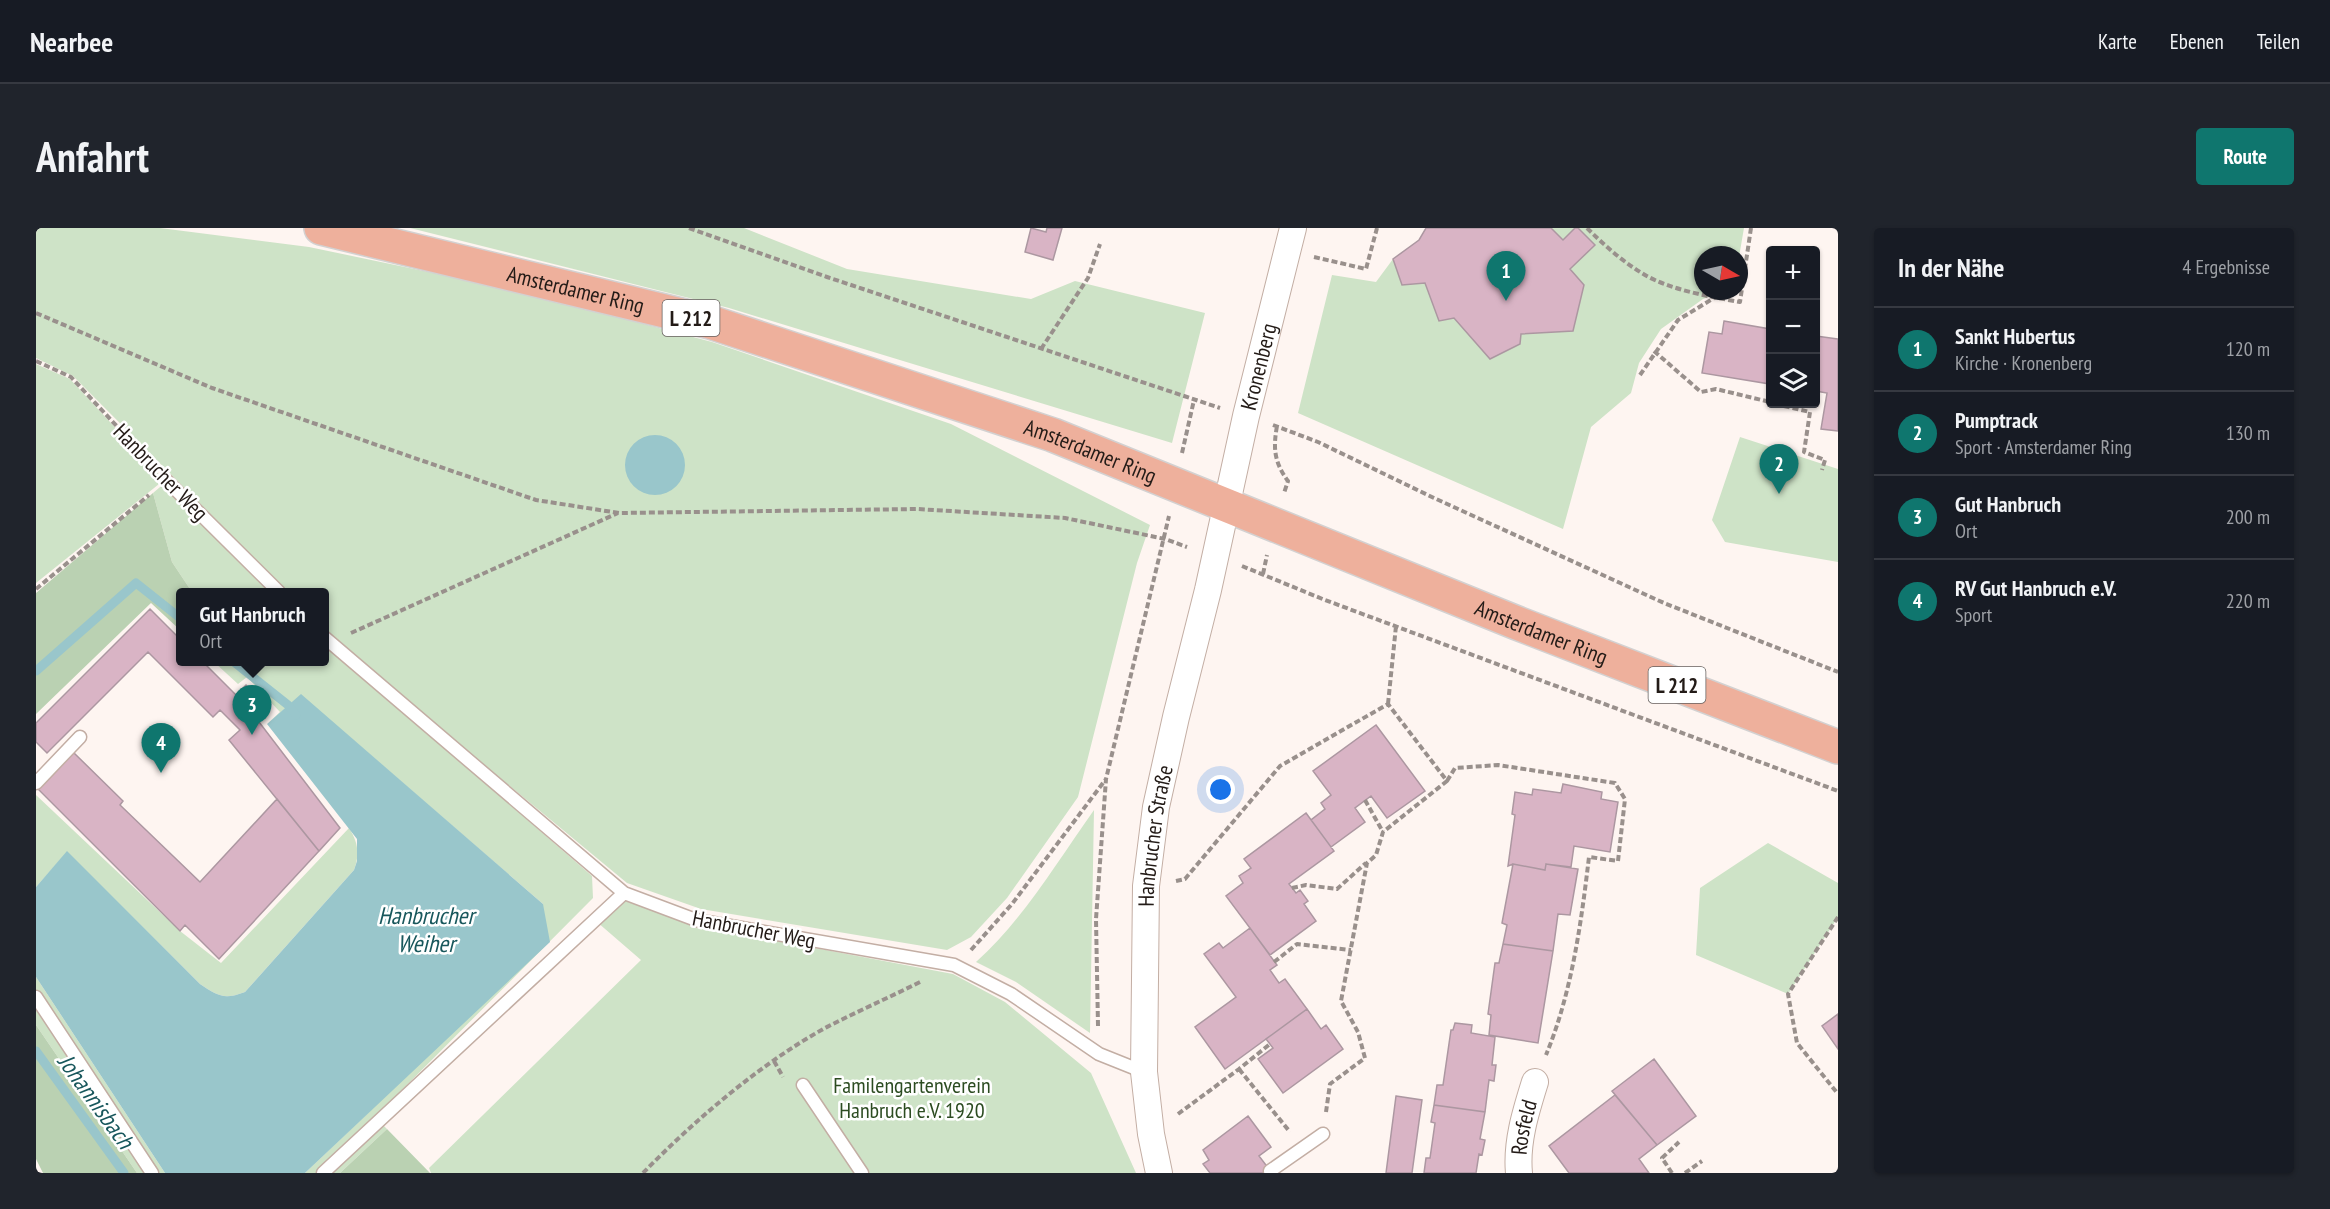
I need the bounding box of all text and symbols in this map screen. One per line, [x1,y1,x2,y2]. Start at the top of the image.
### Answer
text: Nearbee [30,23,113,60]
text: Karte [2098,28,2137,55]
text: Ebenen [2170,28,2224,55]
text: Teilen [2257,28,2300,55]
button: Route [2196,128,2294,185]
text: Anfahrt [36,129,149,184]
north arrow [1694,246,1748,300]
map controls [1766,246,1820,408]
button: + [1766,246,1820,300]
pin: 1 [1486,251,1526,301]
text: In der Nähe [1898,251,2004,284]
text: 4 Ergebnisse [2182,254,2270,280]
street label: Amsterdamer Ring [504,259,647,320]
road number: L 212 [662,300,720,336]
button: − [1766,300,1820,354]
street label: Kronenberg [1234,320,1283,413]
text: Sankt Hubertus [1955,322,2075,350]
text: 1 [1913,336,1922,362]
text: 120 m [2226,336,2270,362]
text: Kirche · Kronenberg [1955,350,2092,376]
button: layers [1766,354,1820,408]
text: Pumptrack [1955,406,2038,434]
street label: Amsterdamer Ring [1021,412,1161,490]
street label: Hanbrucher Weg [108,417,214,527]
text: 2 [1913,420,1922,446]
text: 130 m [2226,420,2270,446]
text: Sport · Amsterdamer Ring [1955,434,2132,460]
pin: 2 [1760,444,1798,494]
text: Gut Hanbruch [1955,490,2061,518]
text: 3 [1913,504,1922,530]
text: 200 m [2226,504,2270,530]
text: Ort [1955,518,1977,544]
text: RV Gut Hanbruch e.V. [1955,574,2117,602]
popup [176,588,329,666]
text: 4 [1913,588,1922,614]
text: 220 m [2226,588,2270,614]
street label: Amsterdamer Ring [1471,593,1612,671]
text: Gut Hanbruch [199,600,306,628]
text: Sport [1955,602,1992,628]
text: Ort [199,628,222,654]
road number: L 212 [1648,667,1706,703]
pin: 3 [232,686,272,735]
pin: 4 [142,724,180,773]
street label: Hanbrucher Straße [1132,762,1179,907]
your location [1206,775,1235,804]
water label: Hanbrucher Weiher [378,900,477,959]
street label: Hanbrucher Weg [690,903,818,955]
water label: Johannisbach [51,1047,142,1156]
park label: Familengartenverein Hanbruch e.V. 1920 [833,1071,991,1124]
street label: Rosfeld [1505,1096,1543,1156]

